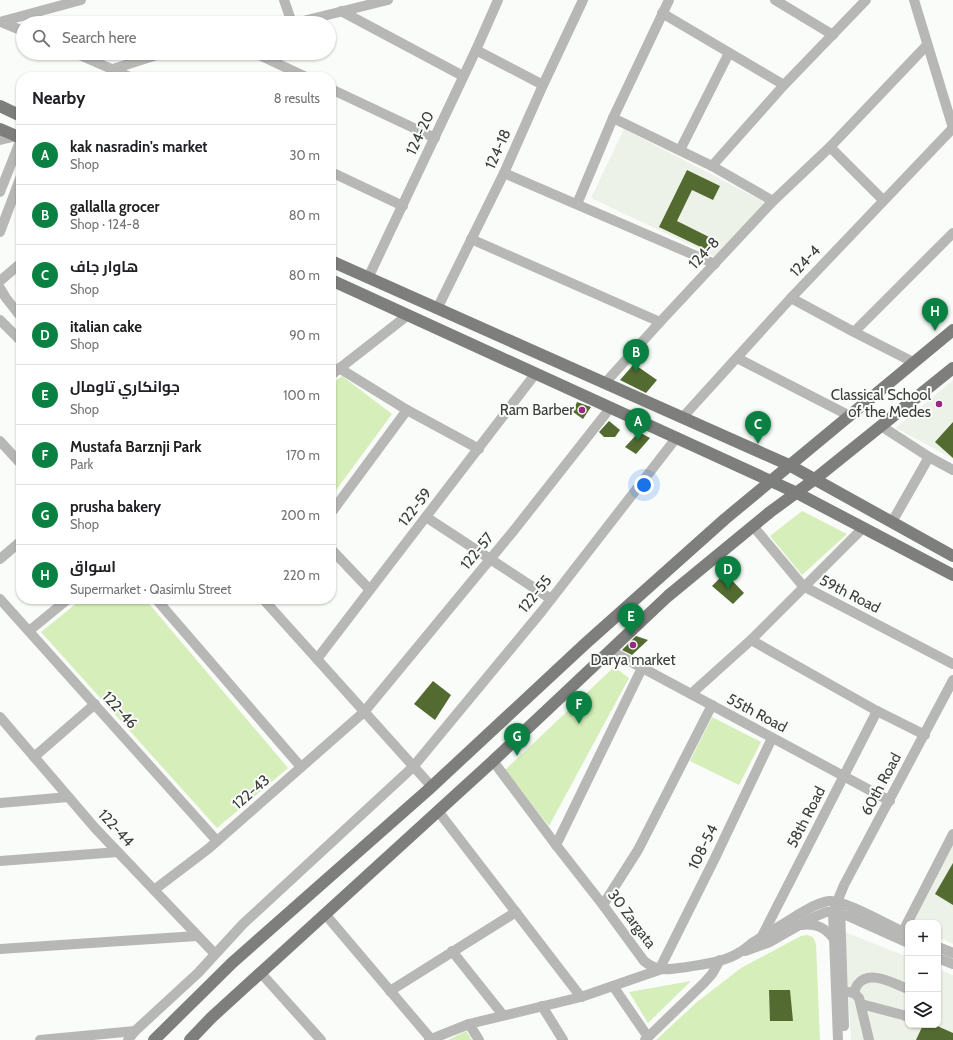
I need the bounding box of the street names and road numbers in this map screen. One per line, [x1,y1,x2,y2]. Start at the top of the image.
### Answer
street label: 124-20 [402,108,438,158]
street label: 124-18 [481,126,515,172]
street label: 124-8 [685,233,723,273]
street label: 124-4 [786,241,824,280]
street label: 122-59 [395,484,435,530]
street label: 122-57 [457,529,498,573]
street label: 59th Road [817,571,883,617]
street label: 122-55 [514,572,556,616]
street label: 122-46 [99,688,141,732]
street label: 55th Road [724,690,790,736]
street label: 60th Road [857,750,905,818]
street label: 122-43 [229,771,273,813]
street label: 58th Road [783,783,829,851]
street label: 122-44 [94,806,138,851]
street label: 108-54 [684,821,722,872]
street label: 30 Zargata [604,886,660,952]

